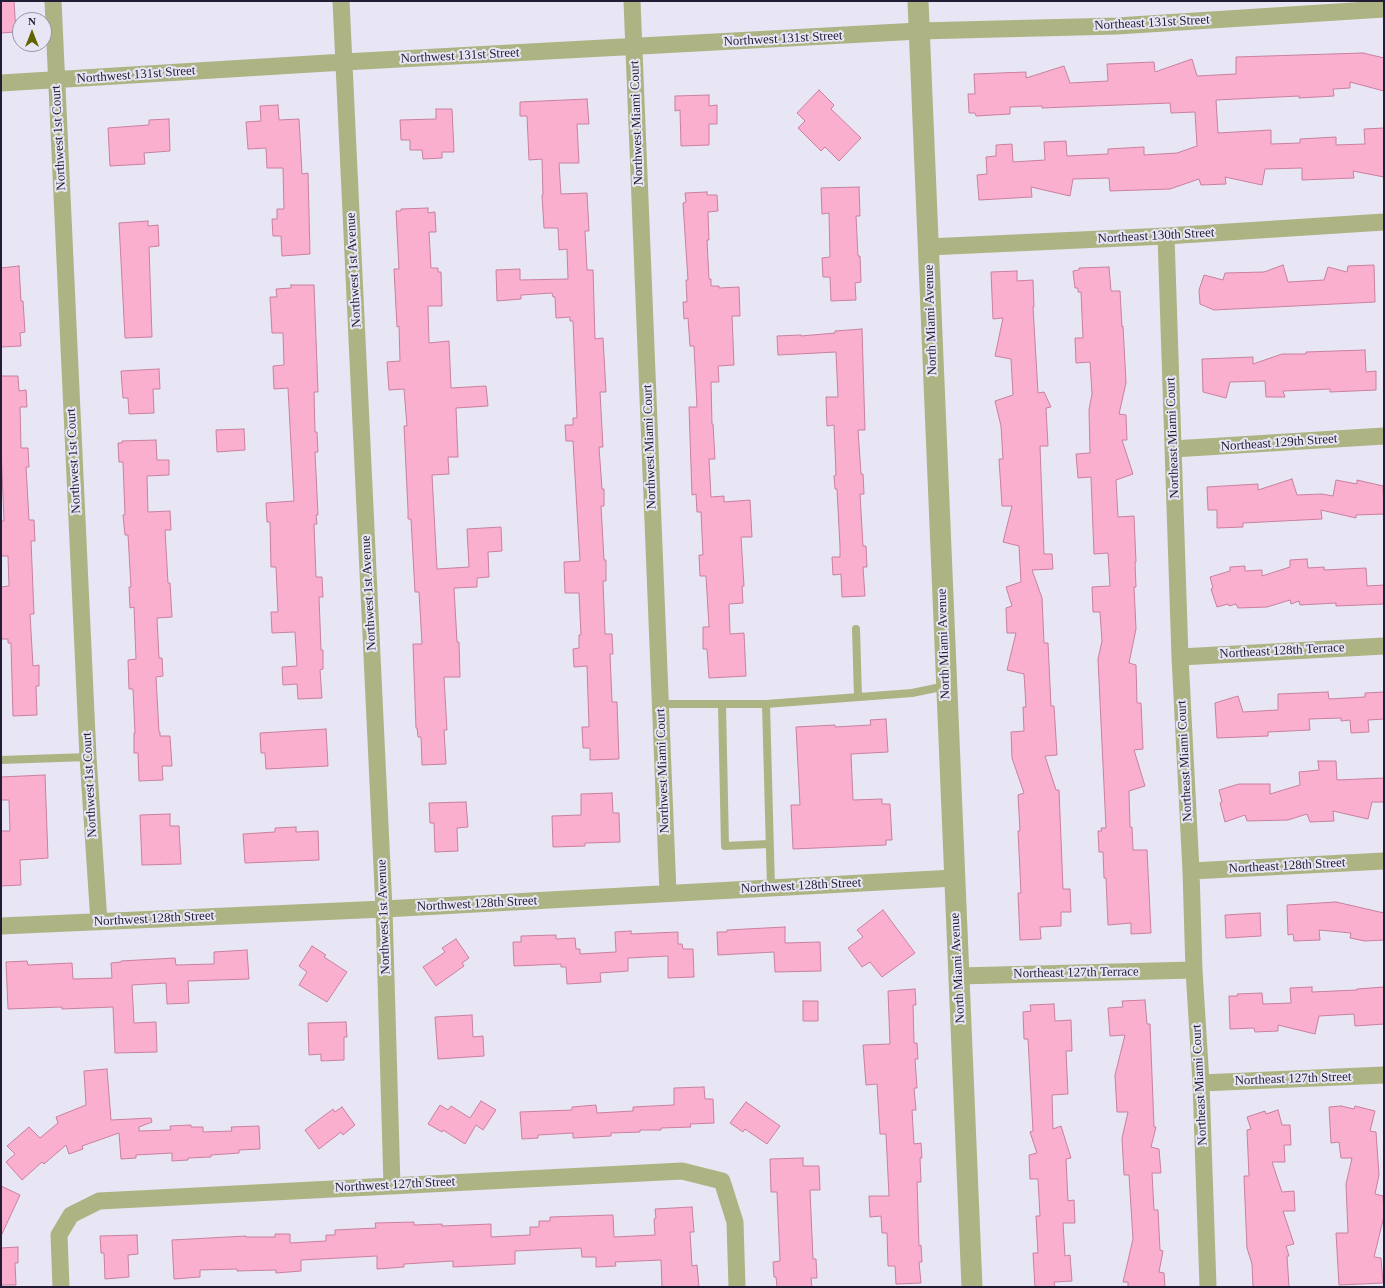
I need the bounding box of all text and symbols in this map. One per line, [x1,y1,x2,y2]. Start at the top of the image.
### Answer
north arrow [12,12,52,52]
street label: Northeast 131st Street [1094,12,1210,34]
text: N [28,15,36,27]
street label: Northwest 131st Street [723,28,843,50]
street label: Northwest 131st Street [400,45,520,67]
street label: Northwest Miami Court [627,60,647,186]
street label: Northwest 131st Street [76,63,196,87]
street label: Northwest 1st Court [48,85,70,191]
street label: Northwest 1st Avenue [343,212,365,328]
street label: Northeast 130th Street [1097,225,1215,247]
street label: North Miami Avenue [921,264,941,376]
street label: Northeast Miami Court [1163,377,1183,499]
street label: Northwest Miami Court [640,384,660,510]
street label: Northwest 1st Court [63,408,85,514]
street label: Northeast 129th Street [1220,431,1338,455]
street label: Northwest 1st Avenue [358,535,380,651]
street label: North Miami Avenue [934,588,954,700]
street label: Northeast 128th Terrace [1219,640,1345,662]
street label: Northeast Miami Court [1174,700,1196,822]
street label: Northwest Miami Court [653,708,673,834]
street label: Northwest 1st Court [79,732,101,838]
street label: Northeast 128th Street [1228,855,1346,877]
street label: Northwest 1st Avenue [374,859,394,975]
street label: Northwest 128th Street [740,875,862,897]
street label: Northwest 128th Street [416,893,538,915]
street label: Northwest 128th Street [93,908,215,930]
street label: North Miami Avenue [947,912,969,1024]
street label: Northeast 127th Terrace [1013,964,1139,982]
street label: Northeast Miami Court [1189,1024,1211,1146]
street label: Northeast 127th Street [1234,1069,1352,1089]
street label: Northwest 127th Street [334,1174,456,1196]

